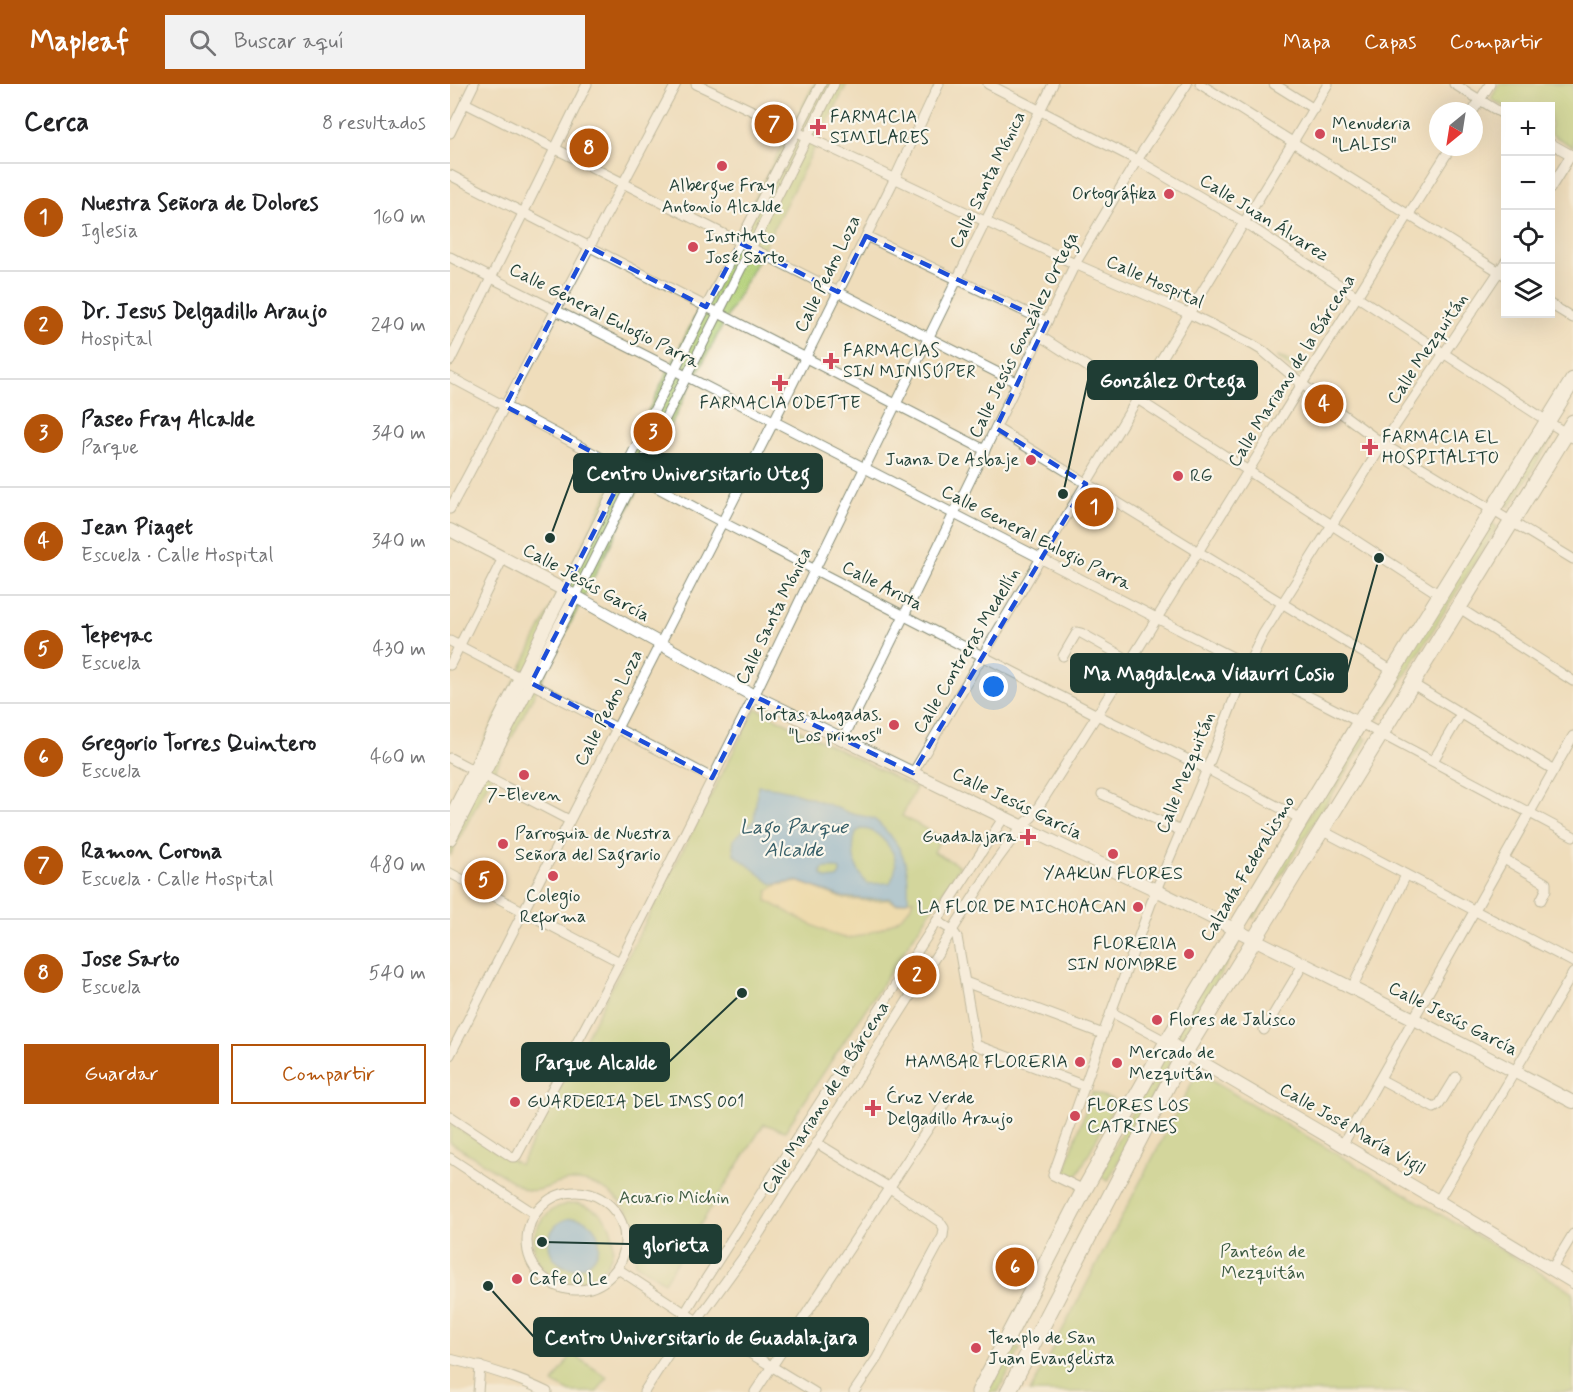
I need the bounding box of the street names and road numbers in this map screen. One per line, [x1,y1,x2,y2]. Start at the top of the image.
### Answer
street label: Calle Santa Mónica [944,107,1032,253]
street label: Calle Juan Álvarez [1195,169,1333,267]
street label: Calle Pedro Loza [789,211,867,337]
street label: Calle Jesús González Ortega [963,228,1086,443]
street label: Calle Hospital [1102,250,1208,314]
street label: Calle General Eulogio Parra [504,258,703,376]
street label: Calle Mariano de la Bárcena [1223,270,1361,472]
street label: Calle Mezquitán [1382,289,1474,409]
street label: Calle General Eulogio Parra [936,480,1135,598]
street label: Calle Jesús García [518,538,654,628]
street label: Calle Santa Mónica [730,543,818,689]
street label: Calle Arista [837,555,927,617]
street label: Calle Contreras Medellín [908,564,1026,738]
street label: Calle Pedro Loza [569,646,649,770]
street label: Calle Mezquitán [1151,709,1221,837]
street label: Calle Jesús García [948,762,1086,846]
street label: Calzada Federalismo [1195,792,1301,946]
street label: Calle Jesús García [1384,976,1522,1062]
street label: Calle Mariano de la Bárcena [757,997,895,1199]
street label: Calle José María Vigil [1274,1077,1429,1182]

